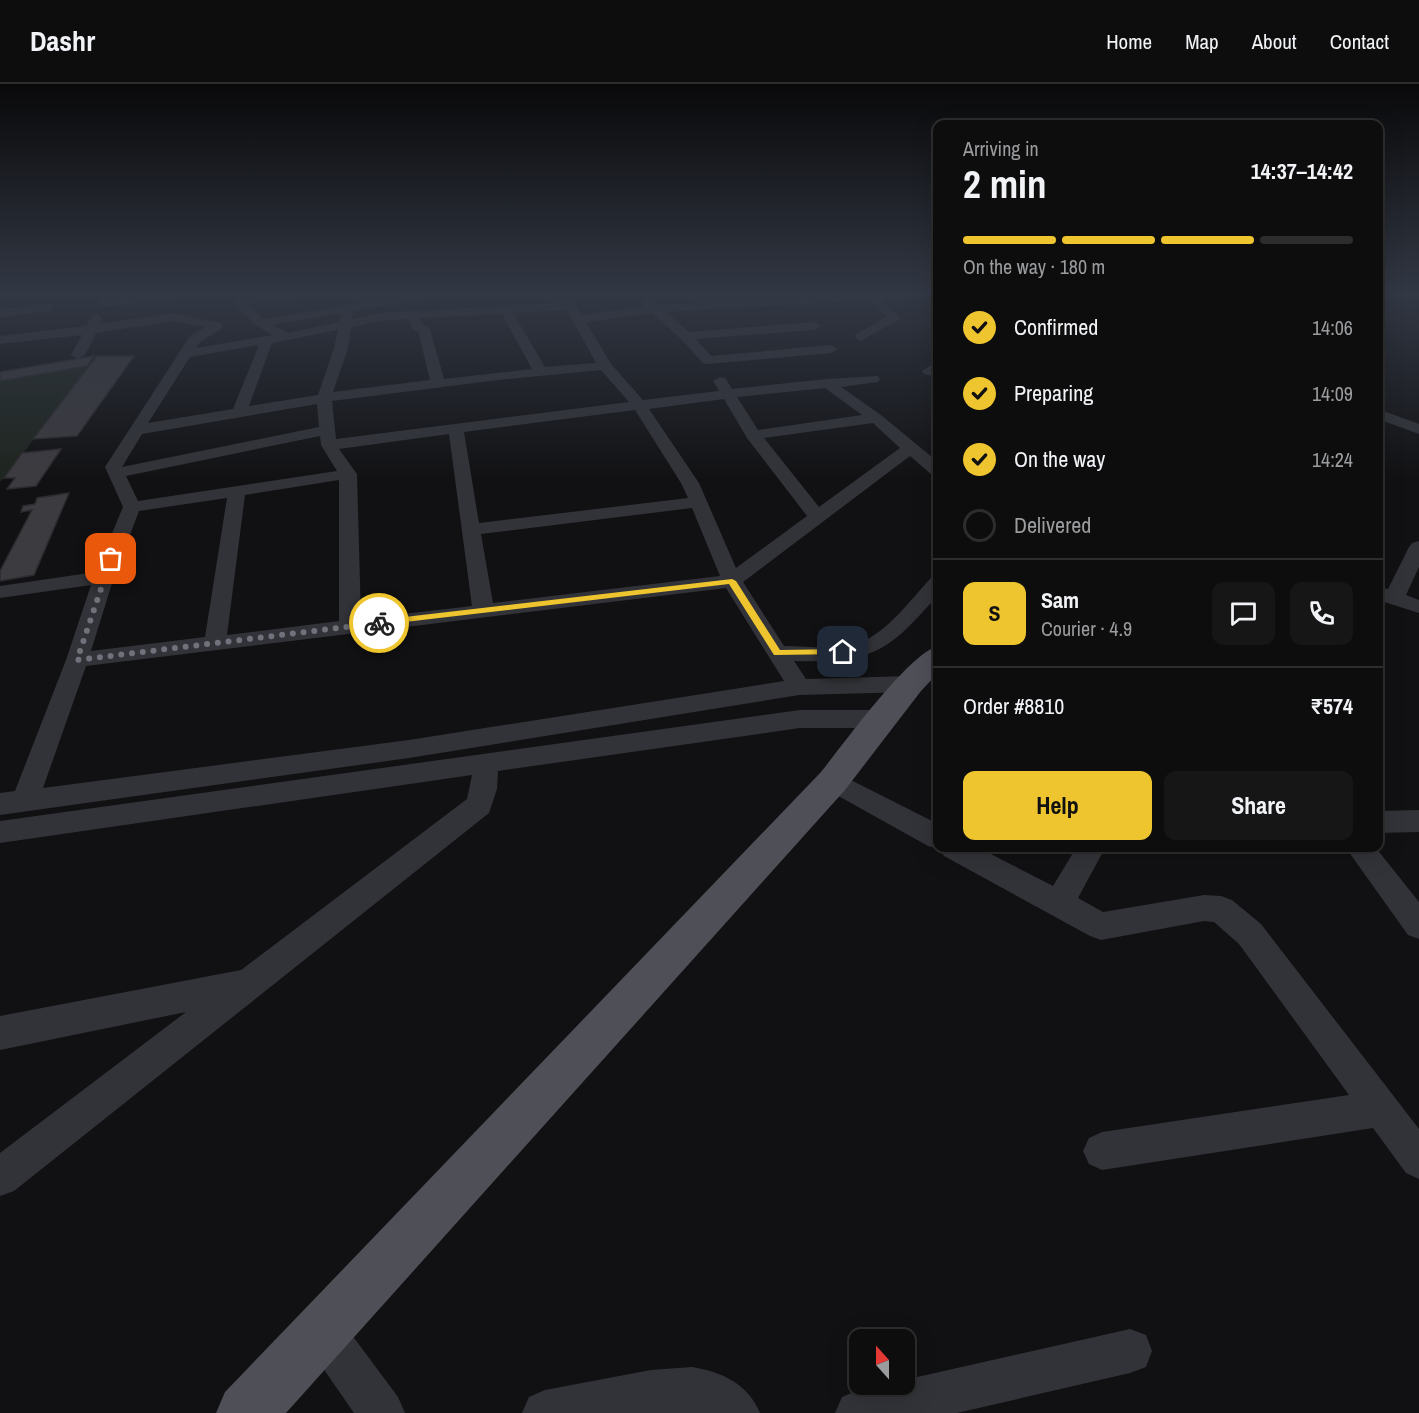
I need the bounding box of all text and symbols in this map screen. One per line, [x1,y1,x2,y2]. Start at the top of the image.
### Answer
text: Dashr [30,22,95,60]
text: Home [1106,27,1152,56]
text: Map [1185,27,1219,56]
text: About [1252,27,1297,56]
text: Contact [1330,27,1389,56]
text: Arriving in [963,135,1039,162]
text: 14:37–14:42 [1251,156,1353,186]
text: 2 min [963,158,1047,210]
text: On the way · 180 m [963,253,1105,280]
icon: check [963,311,996,344]
text: Confirmed [1014,312,1098,342]
text: 14:06 [1312,314,1353,341]
icon: check [963,377,996,410]
text: Preparing [1014,378,1093,408]
text: 14:09 [1312,380,1353,407]
icon: check [963,443,996,476]
text: On the way [1014,444,1105,474]
text: 14:24 [1312,446,1353,473]
text: Delivered [1014,510,1091,540]
pin [85,533,136,584]
icon: bag [94,542,127,575]
button: chat [1212,582,1275,645]
button: phone [1290,582,1353,645]
text: Sam [1041,585,1079,615]
courier [349,593,409,653]
text: S [988,598,1001,628]
icon: bike [363,607,396,640]
text: Courier · 4.9 [1041,615,1132,642]
pin [817,626,868,677]
icon: home [826,635,859,668]
text: Order #8810 [963,691,1064,721]
text: ₹574 [1310,691,1353,721]
button: Help [963,771,1152,840]
button: Share [1164,771,1353,840]
north arrow [849,1329,915,1395]
map controls [849,1329,915,1395]

